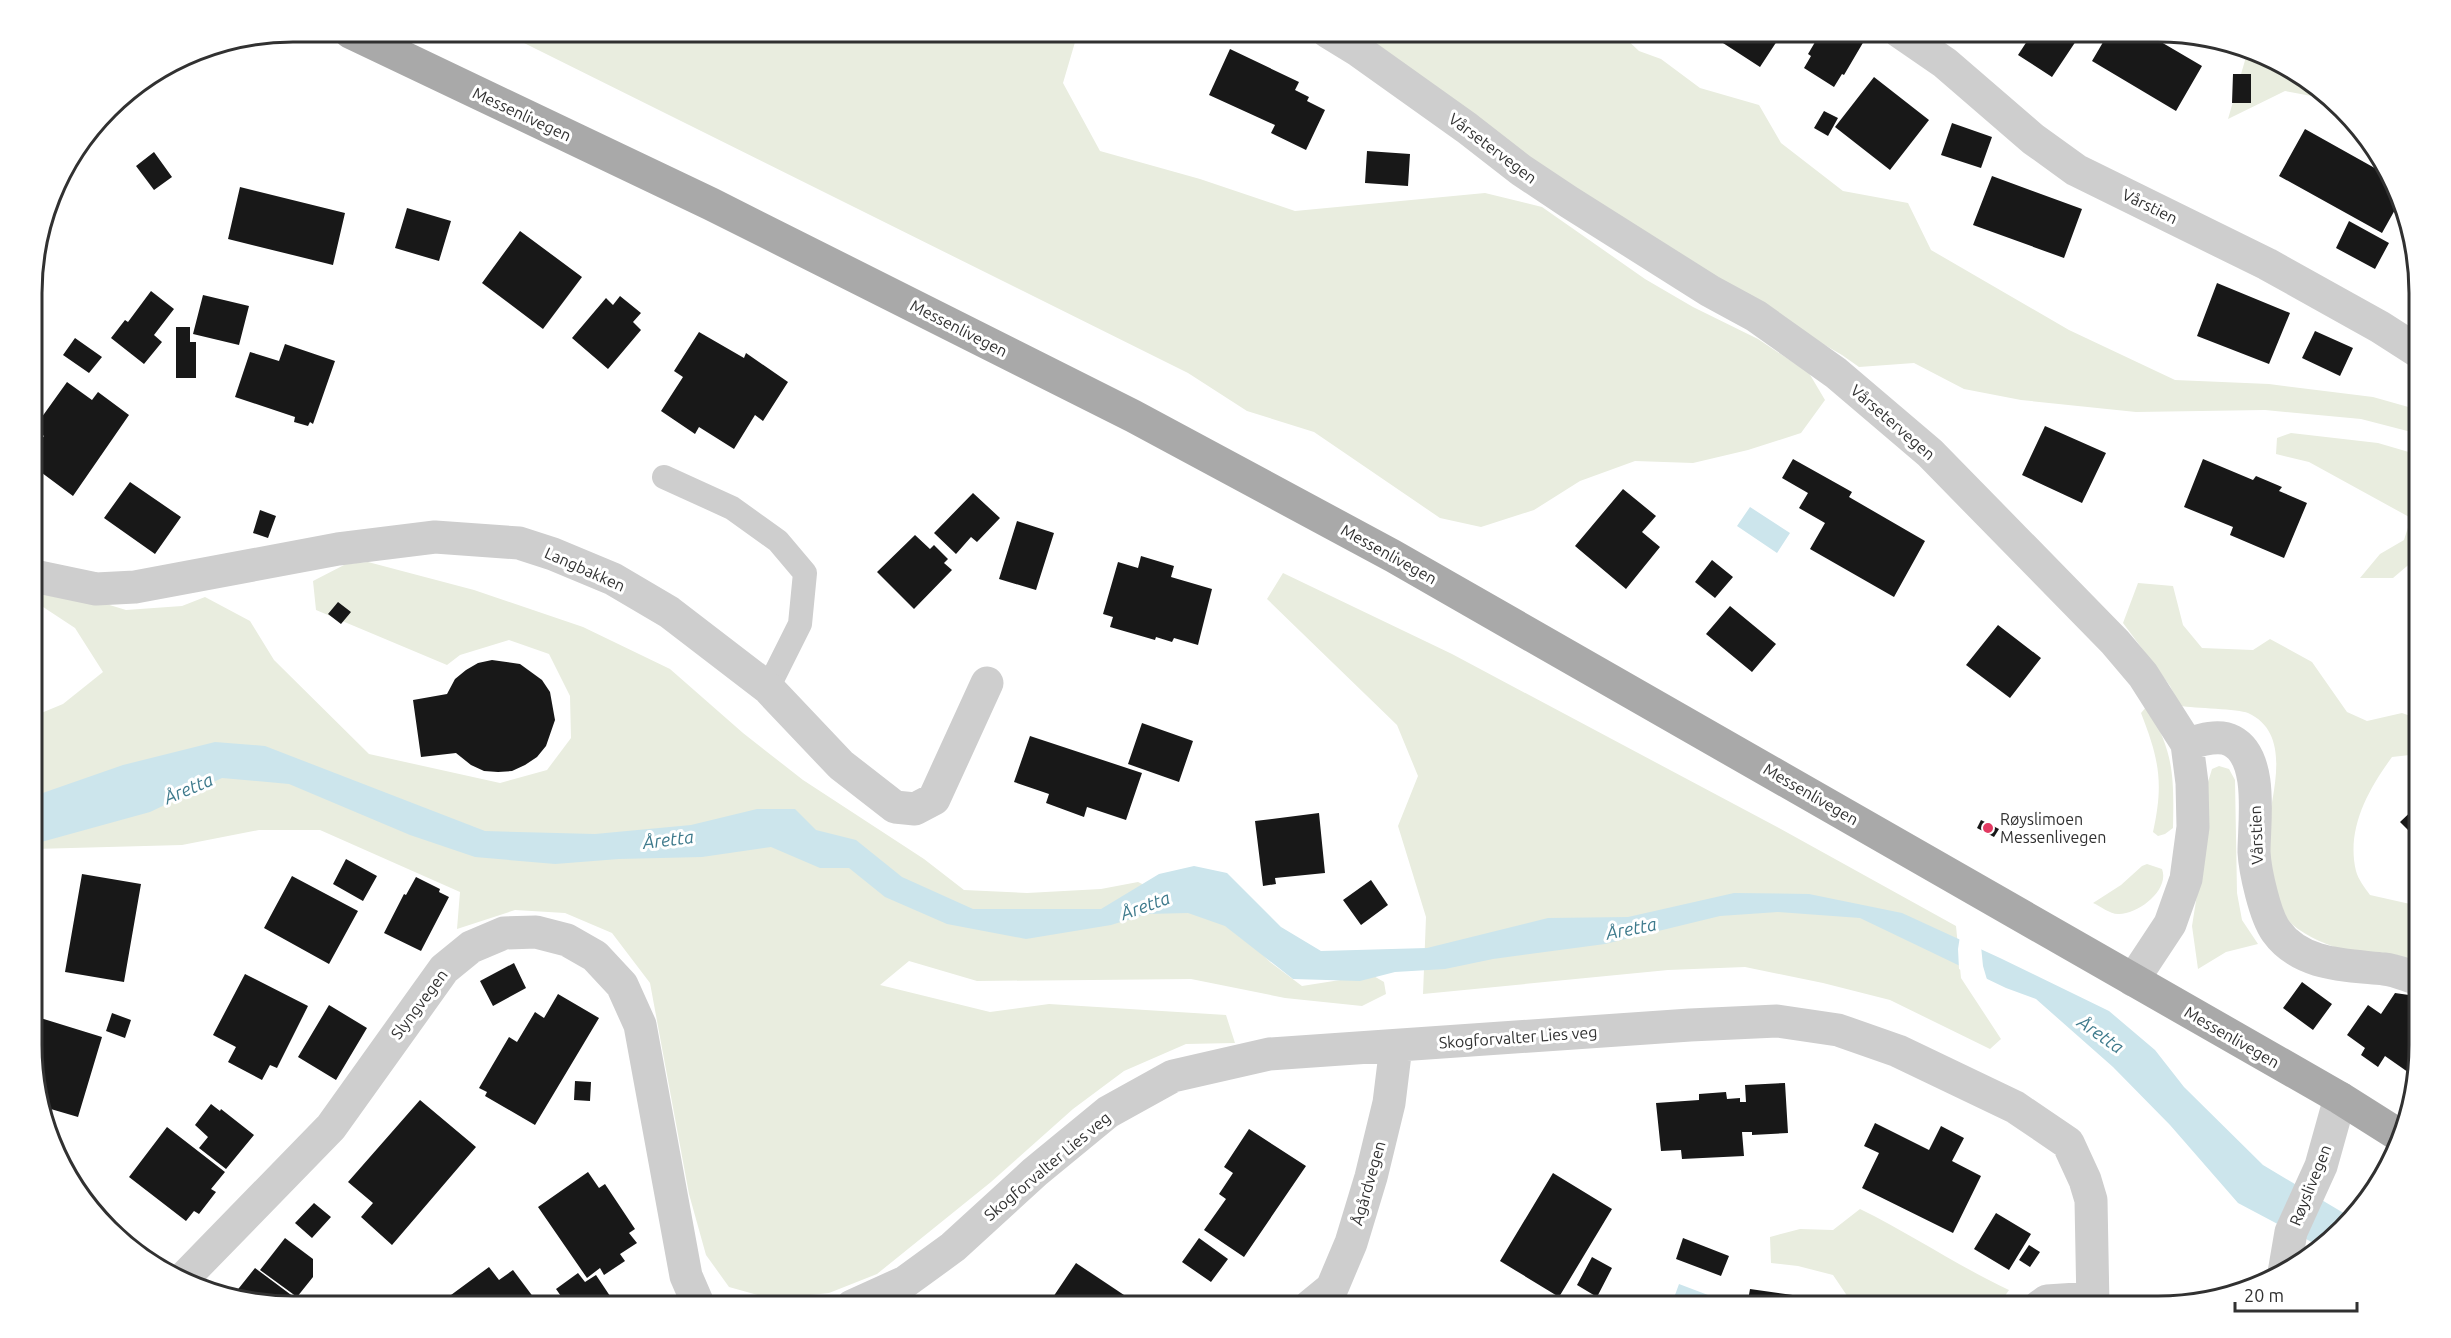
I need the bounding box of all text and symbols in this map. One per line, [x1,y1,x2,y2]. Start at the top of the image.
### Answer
street label: Messenlivegen [470,83,574,145]
street label: Vårsetervegen [1446,109,1540,187]
street label: Vårstien [2119,185,2181,227]
street label: Messenlivegen [908,296,1010,360]
street label: Vårsetervegen [1847,381,1939,463]
street label: Messenlivegen [1338,520,1440,588]
street label: Langbakken [542,543,628,595]
street label: Messenlivegen [1760,760,1862,828]
water label: Åretta [160,769,216,808]
street label: Vårstien [2246,805,2266,865]
place label: Røyslimoen Messenlivegen [2000,810,2106,846]
marker: Røyslimoen Messenlivegen [1981,821,1995,835]
water label: Åretta [640,826,695,852]
water label: Åretta [1117,887,1173,924]
water label: Åretta [1603,913,1658,943]
street label: Slyngvegen [387,966,451,1042]
street label: Messenlivegen [2181,1003,2283,1071]
water label: Åretta [2073,1011,2128,1057]
street label: Skogforvalter Lies veg [1438,1022,1598,1052]
street label: Skogforvalter Lies veg [980,1108,1114,1224]
street label: Ågårdvegen [1347,1139,1389,1227]
street label: Røyslivegen [2286,1142,2334,1228]
scale bar [2235,1275,2356,1313]
text: 20 m [2244,1285,2284,1305]

